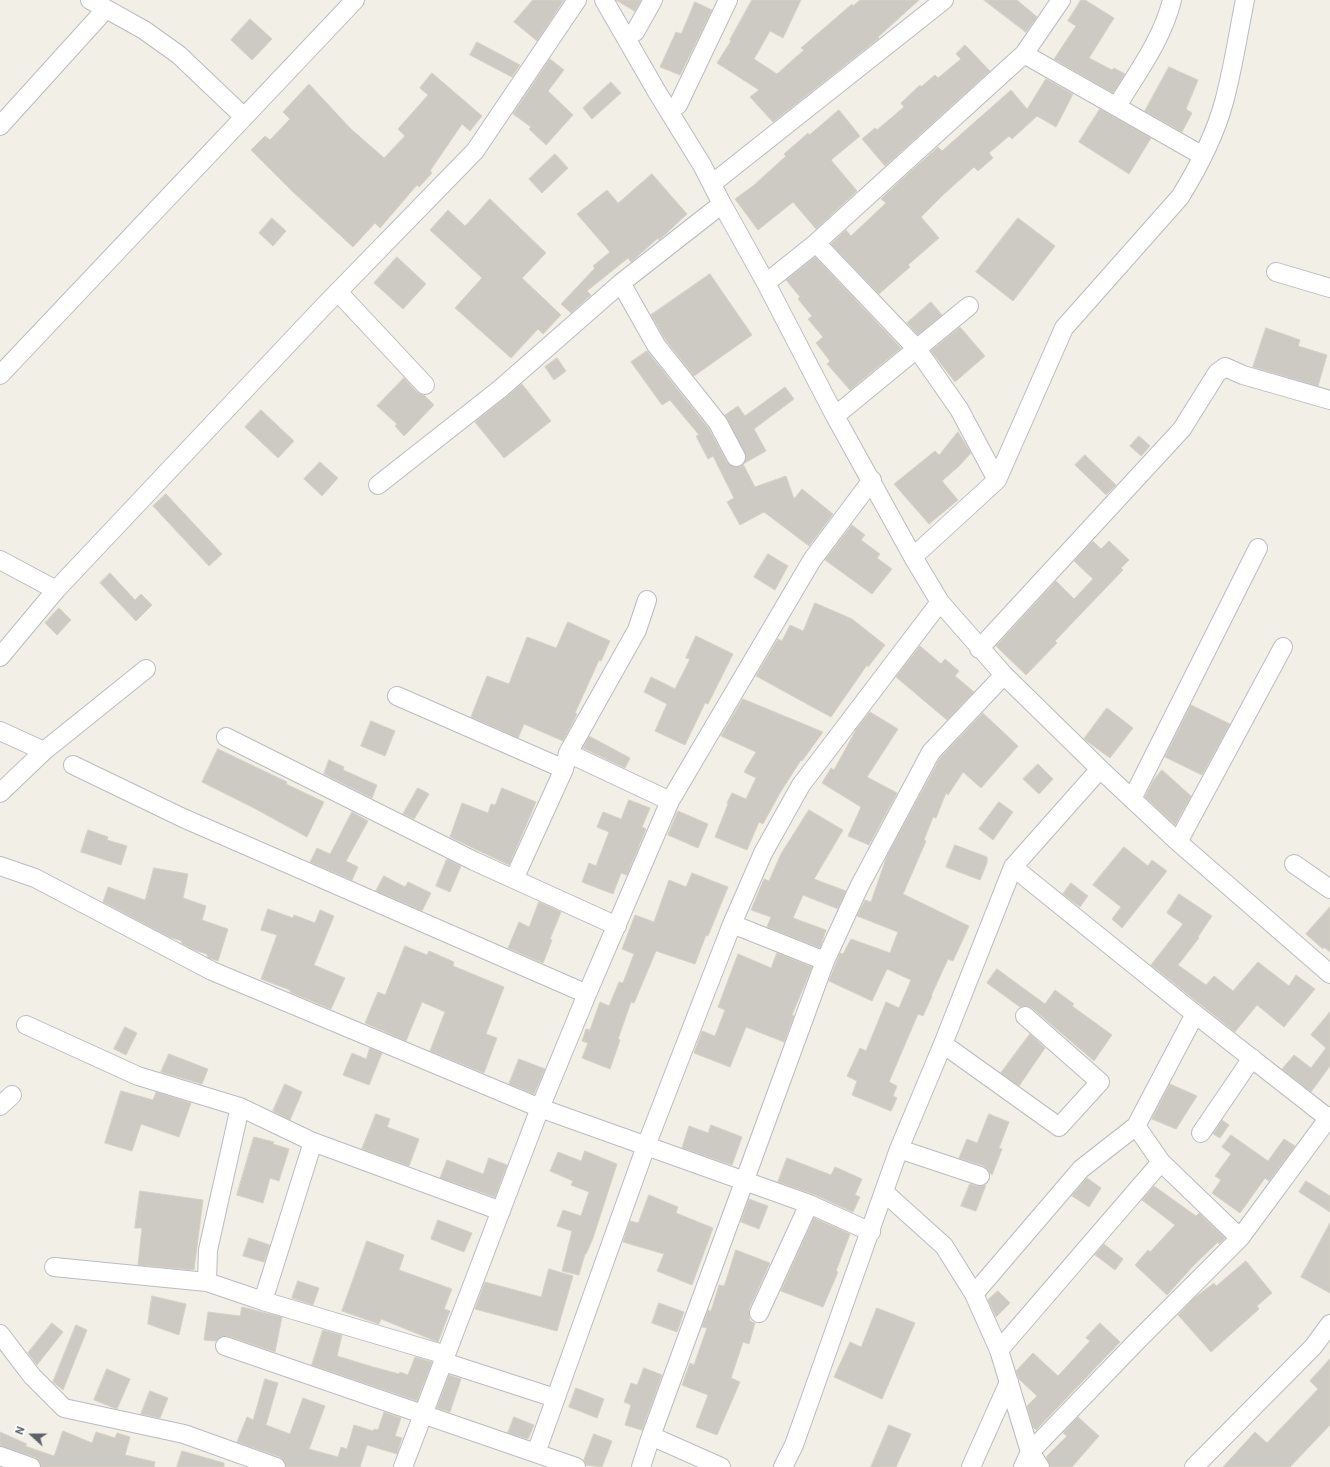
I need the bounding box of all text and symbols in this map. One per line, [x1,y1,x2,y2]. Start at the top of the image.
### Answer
north arrow [12,1415,52,1455]
text: N [13,1425,28,1436]

